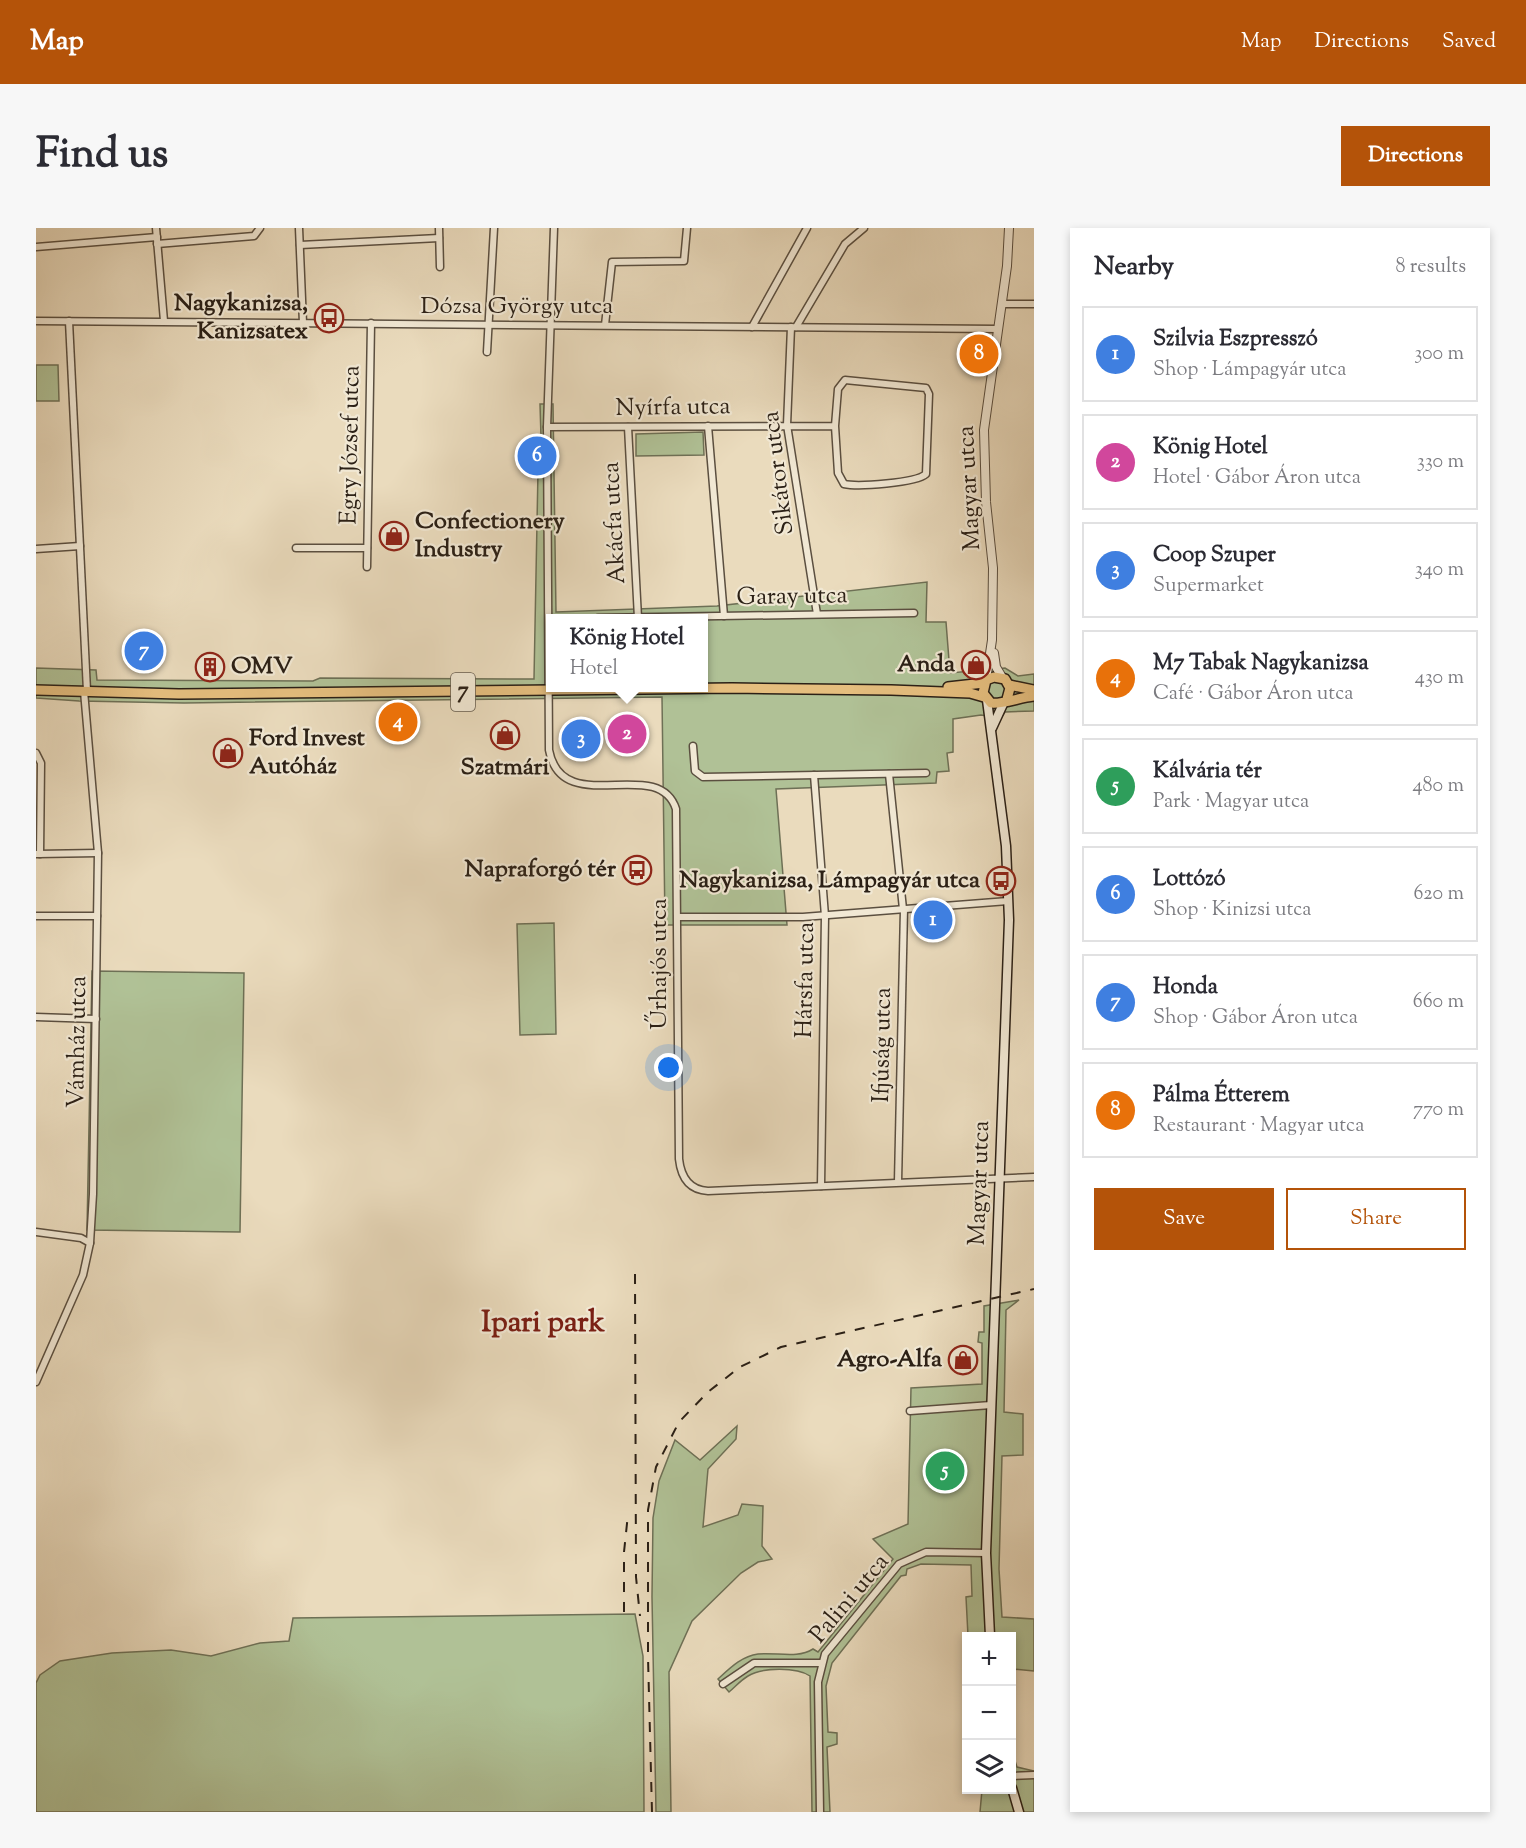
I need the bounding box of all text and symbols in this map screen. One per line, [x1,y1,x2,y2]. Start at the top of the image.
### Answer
text: Map [30,22,84,62]
text: Map [1241,27,1281,57]
text: Directions [1314,27,1409,57]
text: Saved [1442,27,1496,57]
text: Find us [36,126,168,186]
button: Directions [1341,126,1490,186]
text: Nearby [1094,249,1174,286]
text: 8 results [1395,253,1466,282]
place label: Nagykanizsa, Kanizsatex [174,287,308,349]
street label: Dózsa György utca [421,290,613,324]
bus stop icon: Nagykanizsa, Kanizsatex [313,302,345,334]
text: Szilvia Eszpresszó [1153,324,1318,356]
pin: 8 [960,332,998,376]
text: 1 [1112,340,1119,369]
text: 300 m [1414,340,1464,369]
text: Shop · Lámpagyár utca [1153,356,1347,385]
street label: Egry József utca [333,365,369,525]
street label: Nyírfa utca [615,390,731,426]
street label: Sikátor utca [755,409,803,537]
street label: Magyar utca [950,425,990,551]
text: König Hotel [1153,432,1268,464]
pin: 6 [518,434,556,478]
text: 2 [1111,448,1120,477]
text: 330 m [1417,448,1464,477]
street label: Akácfa utca [595,461,635,585]
text: Hotel · Gábor Áron utca [1153,464,1361,493]
place label: Confectionery Industry [415,505,565,567]
shop icon: Confectionery Industry [378,520,410,552]
text: Coop Szuper [1153,540,1276,572]
text: 3 [1111,556,1120,585]
text: 340 m [1415,556,1464,585]
text: Supermarket [1153,572,1264,601]
street label: Garay utca [736,579,848,615]
popup [546,614,708,692]
text: König Hotel [570,623,684,655]
pin: 7 [124,628,164,674]
place label: Anda [897,648,956,682]
text: M7 Tabak Nagykanizsa [1153,648,1369,680]
shop icon: Anda [960,649,992,681]
place label: OMV [231,650,293,684]
building icon: OMV [194,651,226,683]
text: Hotel [570,655,618,684]
text: 4 [1110,664,1121,693]
text: 430 m [1415,664,1464,693]
road number: 7 [451,673,475,711]
text: Café · Gábor Áron utca [1153,680,1353,709]
pin: 4 [378,700,418,744]
pin: 2 [608,712,646,756]
pin: 3 [562,716,600,762]
shop icon: Szatmári [489,719,521,751]
place label: Ford Invest Autóház [249,722,366,784]
shop icon: Ford Invest Autóház [212,737,244,769]
place label: Szatmári [461,751,550,785]
text: Kálvária tér [1153,756,1262,788]
text: 5 [1112,772,1119,801]
text: 480 m [1413,772,1464,801]
text: Park · Magyar utca [1153,788,1309,817]
place label: Napraforgó tér [465,853,617,887]
bus stop icon: Napraforgó tér [621,854,653,886]
place label: Nagykanizsa, Lámpagyár utca [679,864,981,898]
text: Lottózó [1153,864,1226,896]
bus stop icon: Nagykanizsa, Lámpagyár utca [985,865,1017,897]
text: 6 [1111,880,1120,909]
text: 620 m [1414,880,1464,909]
text: Shop · Kinizsi utca [1153,896,1312,925]
street label: Űrhajós utca [643,898,677,1030]
pin: 1 [914,898,952,942]
street label: Hársfa utca [788,921,824,1039]
text: Honda [1153,972,1218,1004]
street label: Vámház utca [60,976,96,1108]
street label: Ifjúság utca [865,987,901,1103]
text: 7 [1110,988,1121,1017]
text: 660 m [1413,988,1464,1017]
text: Shop · Gábor Áron utca [1153,1004,1358,1033]
your location [654,1053,683,1082]
text: Pálma Étterem [1153,1080,1290,1112]
text: 8 [1111,1096,1121,1125]
text: 770 m [1413,1096,1464,1125]
text: Restaurant · Magyar utca [1153,1112,1364,1141]
street label: Magyar utca [961,1120,999,1246]
button: Save [1094,1188,1274,1250]
button: Share [1286,1188,1466,1250]
district label: Ipari park [481,1302,605,1345]
place label: Agro-Alfa [837,1343,943,1377]
shop icon: Agro-Alfa [947,1344,979,1376]
pin: 5 [926,1448,964,1494]
street label: Palini utca [802,1547,898,1651]
map controls [962,1632,1016,1794]
button: + [962,1632,1016,1686]
button: − [962,1686,1016,1740]
button: layers [962,1740,1016,1794]

